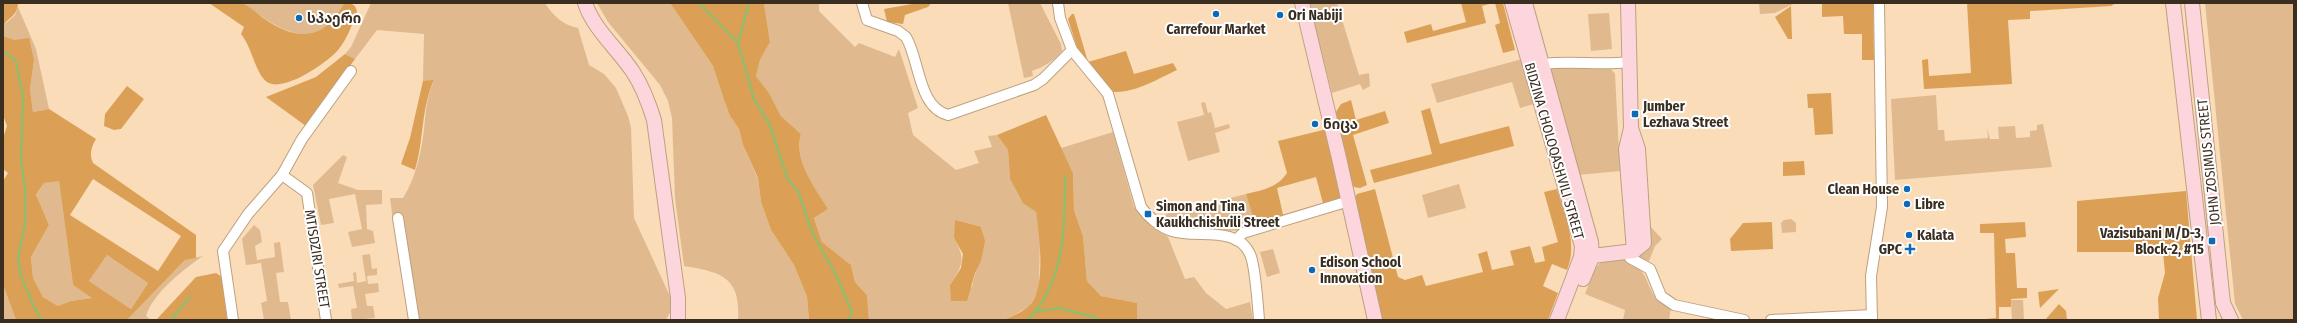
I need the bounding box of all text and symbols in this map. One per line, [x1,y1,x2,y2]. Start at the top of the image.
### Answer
place label: Ori Nabiji [1288,7,1343,24]
marker: Carrefour Market [1211,9,1221,19]
place label: სპაერი [307,10,361,27]
marker: Ori Nabiji [1275,10,1285,20]
marker: სპაერი [294,13,304,23]
place label: Carrefour Market [1166,21,1267,38]
street label: BIDZINA CHOLOQASHVILI STREET [1521,61,1588,242]
street label: JOHN ZOSIMUS STREET [2194,97,2224,226]
place label: Jumber Lezhava Street [1642,98,1729,131]
marker: Jumber Lezhava Street [1630,109,1640,119]
place label: ნიცა [1323,116,1358,133]
marker: ნიცა [1310,119,1320,129]
place label: Clean House [1827,181,1899,198]
marker: Clean House [1902,184,1912,194]
place label: Libre [1915,196,1945,213]
place label: Simon and Tina Kaukhchishvili Street [1156,198,1281,231]
marker: Libre [1902,199,1912,209]
street label: MTISDZIRI STREET [301,208,333,310]
marker: Simon and Tina Kaukhchishvili Street [1143,209,1153,219]
place label: Vazisubani M/D-3, Block-2, #15 [2099,225,2204,258]
place label: Kalata [1917,227,1954,244]
marker: Kalata [1904,230,1914,240]
marker: Vazisubani M/D-3, Block-2, #15 [2207,236,2217,246]
place label: GPC [1879,241,1903,258]
marker: GPC [1905,244,1915,254]
place label: Edison School Innovation [1320,254,1401,287]
marker: Edison School Innovation [1307,265,1317,275]

